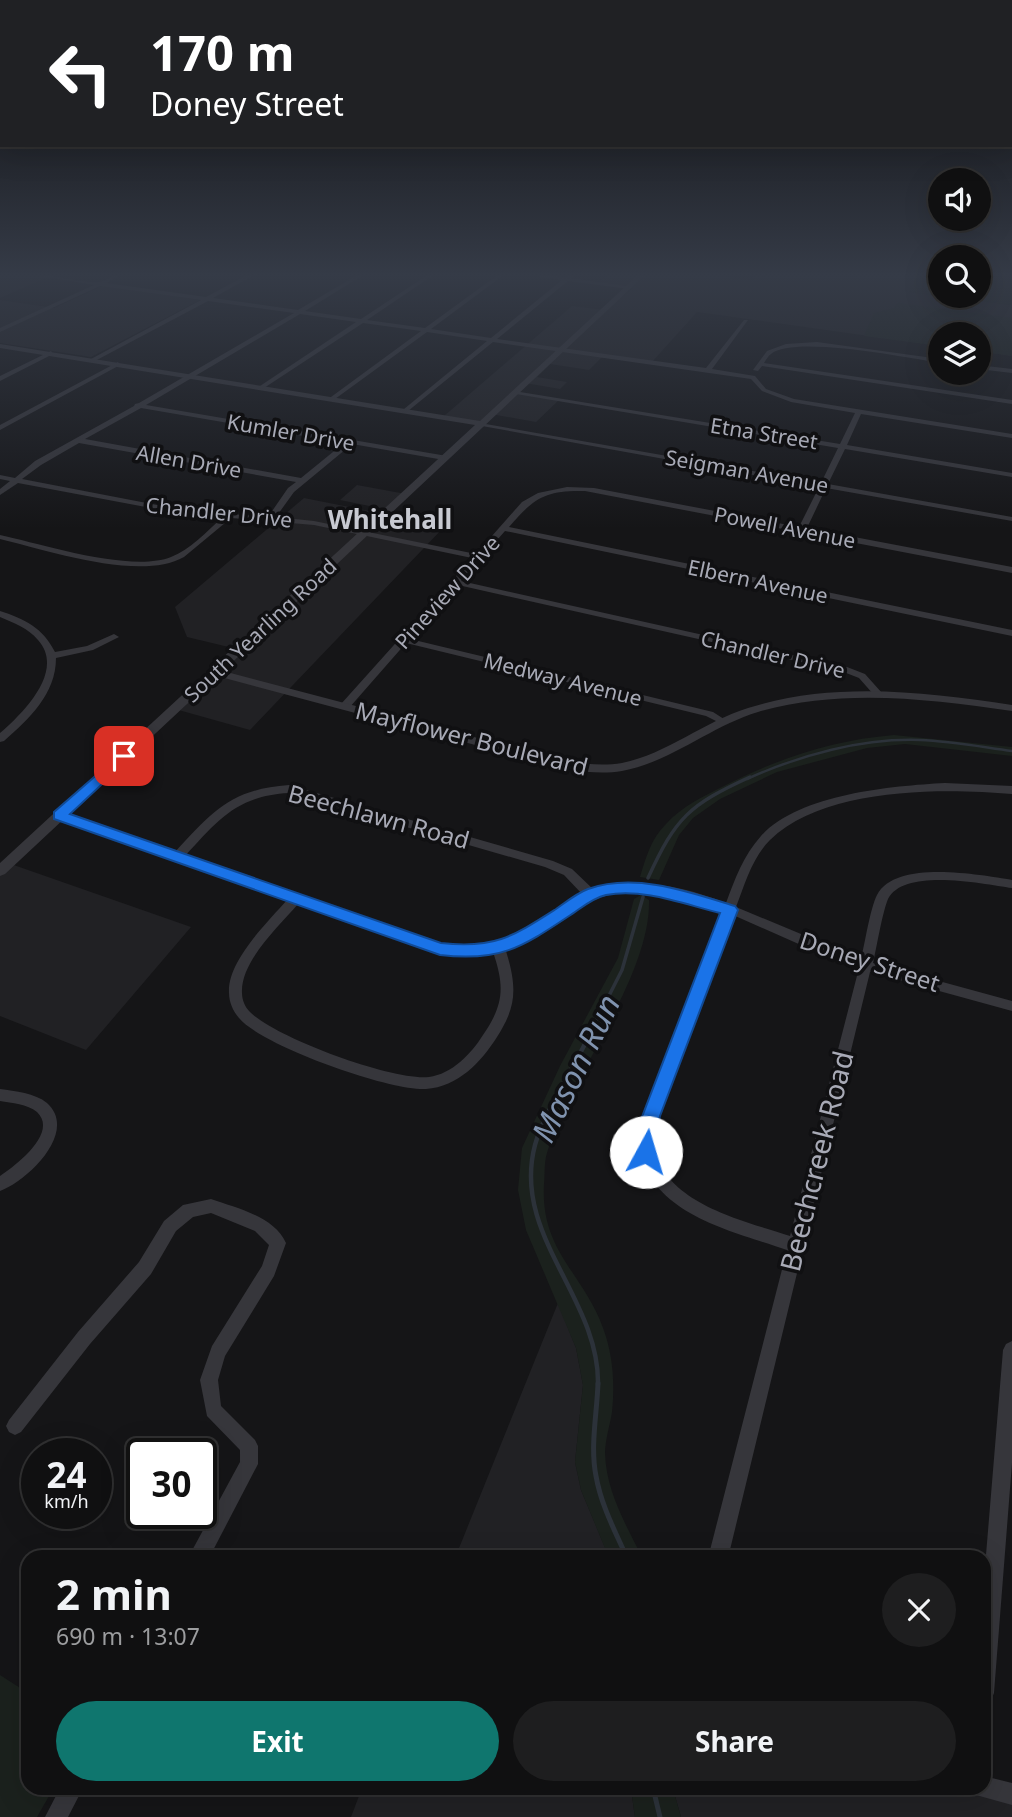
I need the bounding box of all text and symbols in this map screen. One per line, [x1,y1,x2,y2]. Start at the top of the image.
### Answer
text: 170 m [150,19,295,85]
icon: left [35,28,126,119]
text: Doney Street [150,82,344,125]
map controls [928,168,991,385]
button: sound [928,168,991,231]
button: search [928,245,991,308]
button: layers [928,322,991,385]
street label: Kumler Drive [225,407,357,457]
street label: Etna Street [708,411,820,455]
street label: Allen Drive [134,438,244,484]
street label: Seigman Avenue [663,443,831,499]
street label: Chandler Drive [144,490,294,534]
street label: Powell Avenue [712,500,858,554]
district label: Whitehall [328,501,452,537]
street label: Pineview Drive [388,529,506,655]
street label: South Yearling Road [178,552,342,708]
street label: Elbern Avenue [685,552,831,610]
street label: Chandler Drive [698,624,848,684]
street label: Medway Avenue [481,646,645,712]
street label: Mayflower Boulevard [352,693,592,783]
pin [94,726,154,786]
icon: arrive [105,737,143,775]
street label: Beechlawn Road [285,776,473,856]
street label: Doney Street [796,923,945,999]
water label: Mason Run [521,987,629,1149]
street label: Beechcreek Road [770,1047,862,1275]
position arrow [609,1115,683,1189]
speed limit sign: 30 [126,1438,217,1529]
text: 24 [46,1451,87,1498]
text: km/h [44,1489,89,1513]
text: 2 min [56,1565,172,1622]
button: close [882,1573,956,1647]
text: 690 m · 13:07 [56,1620,200,1652]
button: Exit [56,1701,499,1781]
button: Share [513,1701,956,1781]

